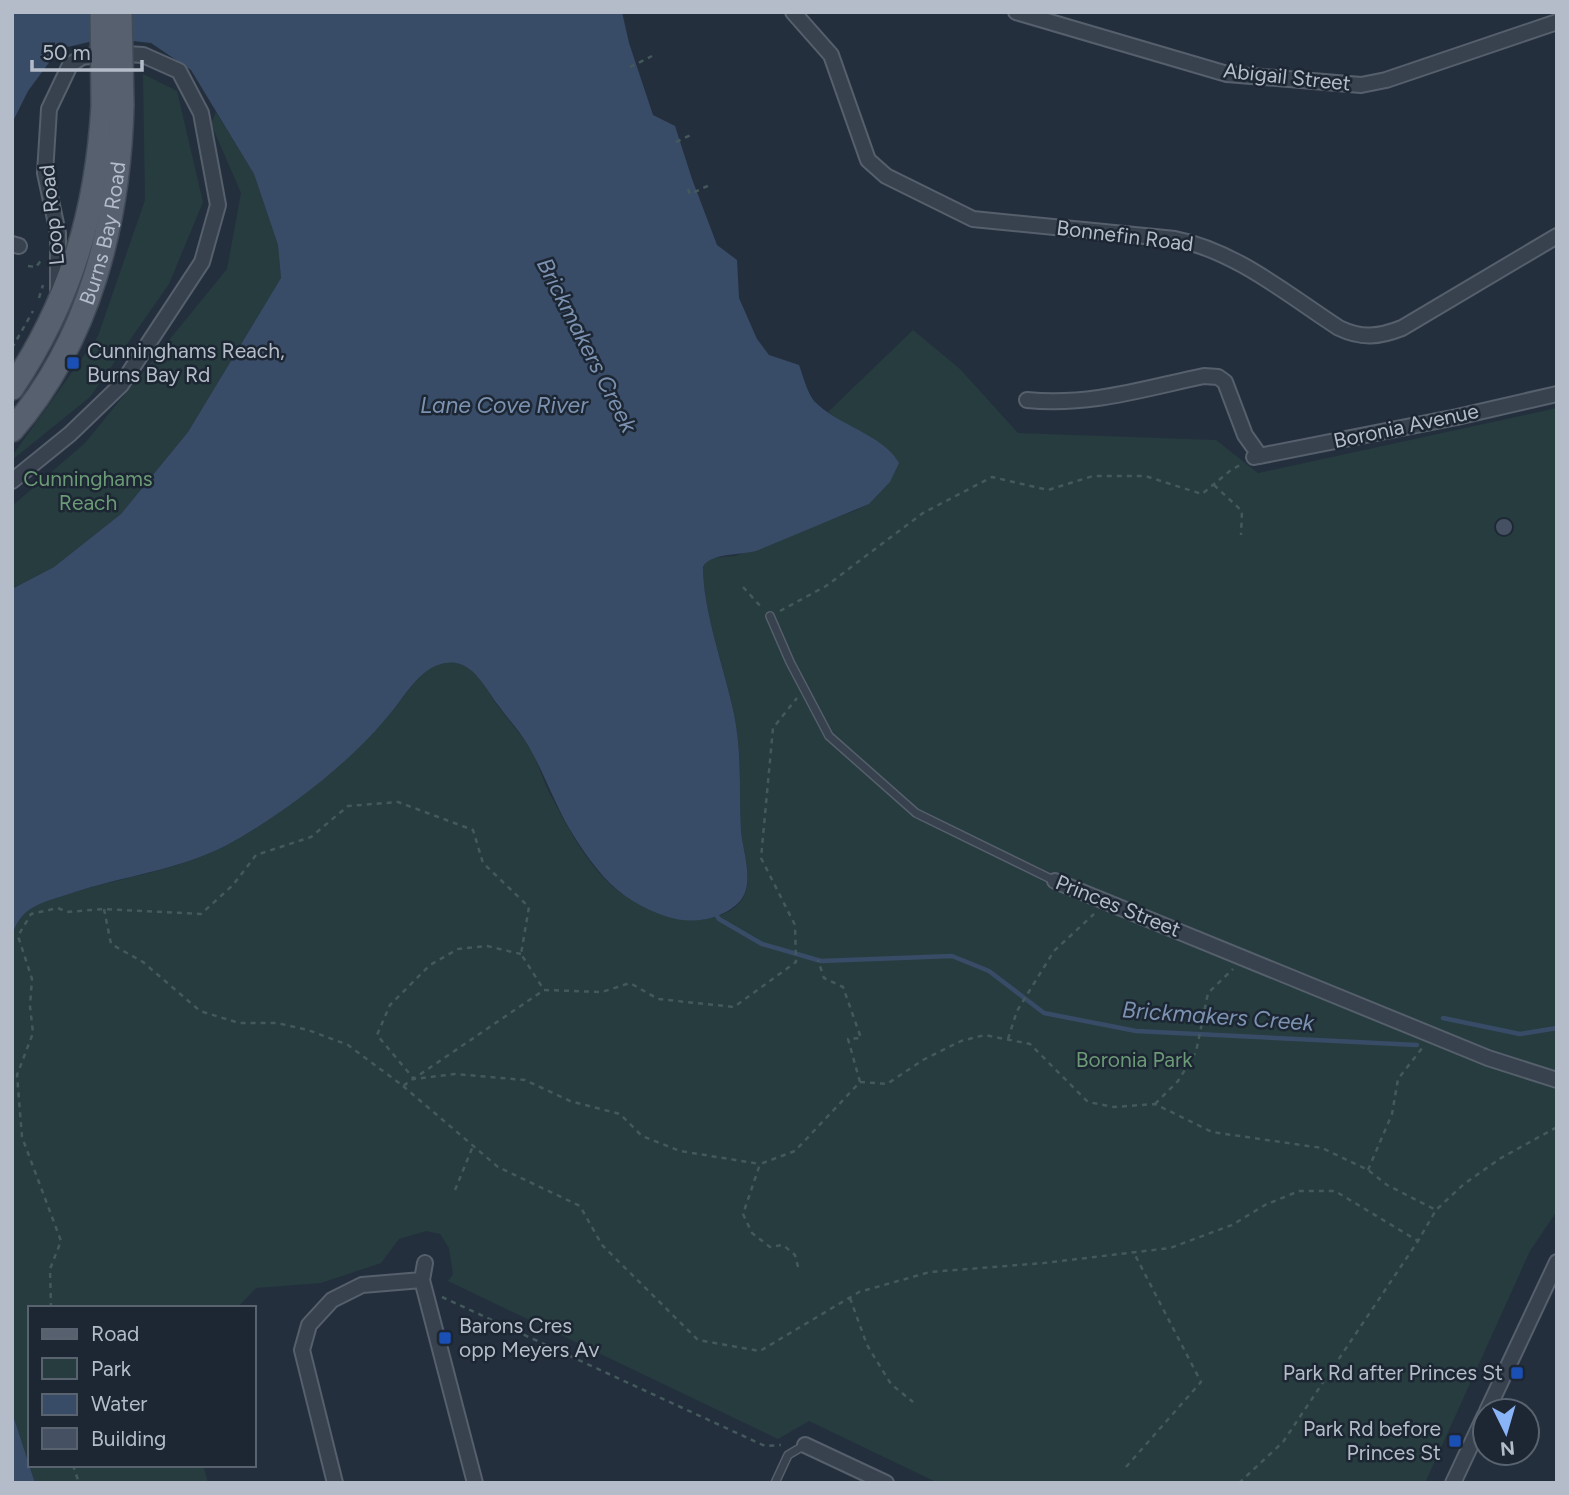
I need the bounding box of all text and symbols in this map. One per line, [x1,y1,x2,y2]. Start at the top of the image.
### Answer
scale bar [32,28,142,72]
text: 50 m [42,40,91,65]
street label: Abigail Street [1222,57,1352,96]
street label: Burns Bay Road [74,160,130,308]
street label: Loop Road [34,163,69,267]
street label: Bonnefin Road [1055,215,1195,256]
water label: Brickmakers Creek [531,253,644,438]
place label: Cunninghams Reach, Burns Bay Rd [87,338,285,387]
marker: Cunninghams Reach, Burns Bay Rd [65,355,81,371]
water label: Lane Cove River [420,391,589,419]
street label: Boronia Avenue [1331,398,1481,453]
park label: Cunninghams Reach [23,466,153,515]
street label: Princes Street [1052,869,1184,942]
water label: Brickmakers Creek [1121,995,1316,1037]
park label: Boronia Park [1076,1047,1193,1072]
legend [28,1306,256,1467]
place label: Barons Cres opp Meyers Av [459,1313,599,1362]
text: Road [91,1321,139,1346]
marker: Barons Cres opp Meyers Av [437,1330,453,1346]
text: Park [91,1356,132,1381]
place label: Park Rd after Princes St [1283,1360,1503,1385]
marker: Park Rd after Princes St [1509,1365,1525,1381]
text: Water [91,1391,147,1416]
north arrow [1471,1397,1541,1467]
place label: Park Rd before Princes St [1303,1416,1441,1465]
text: Building [91,1426,166,1451]
marker: Park Rd before Princes St [1447,1433,1463,1449]
text: N [1499,1436,1516,1461]

